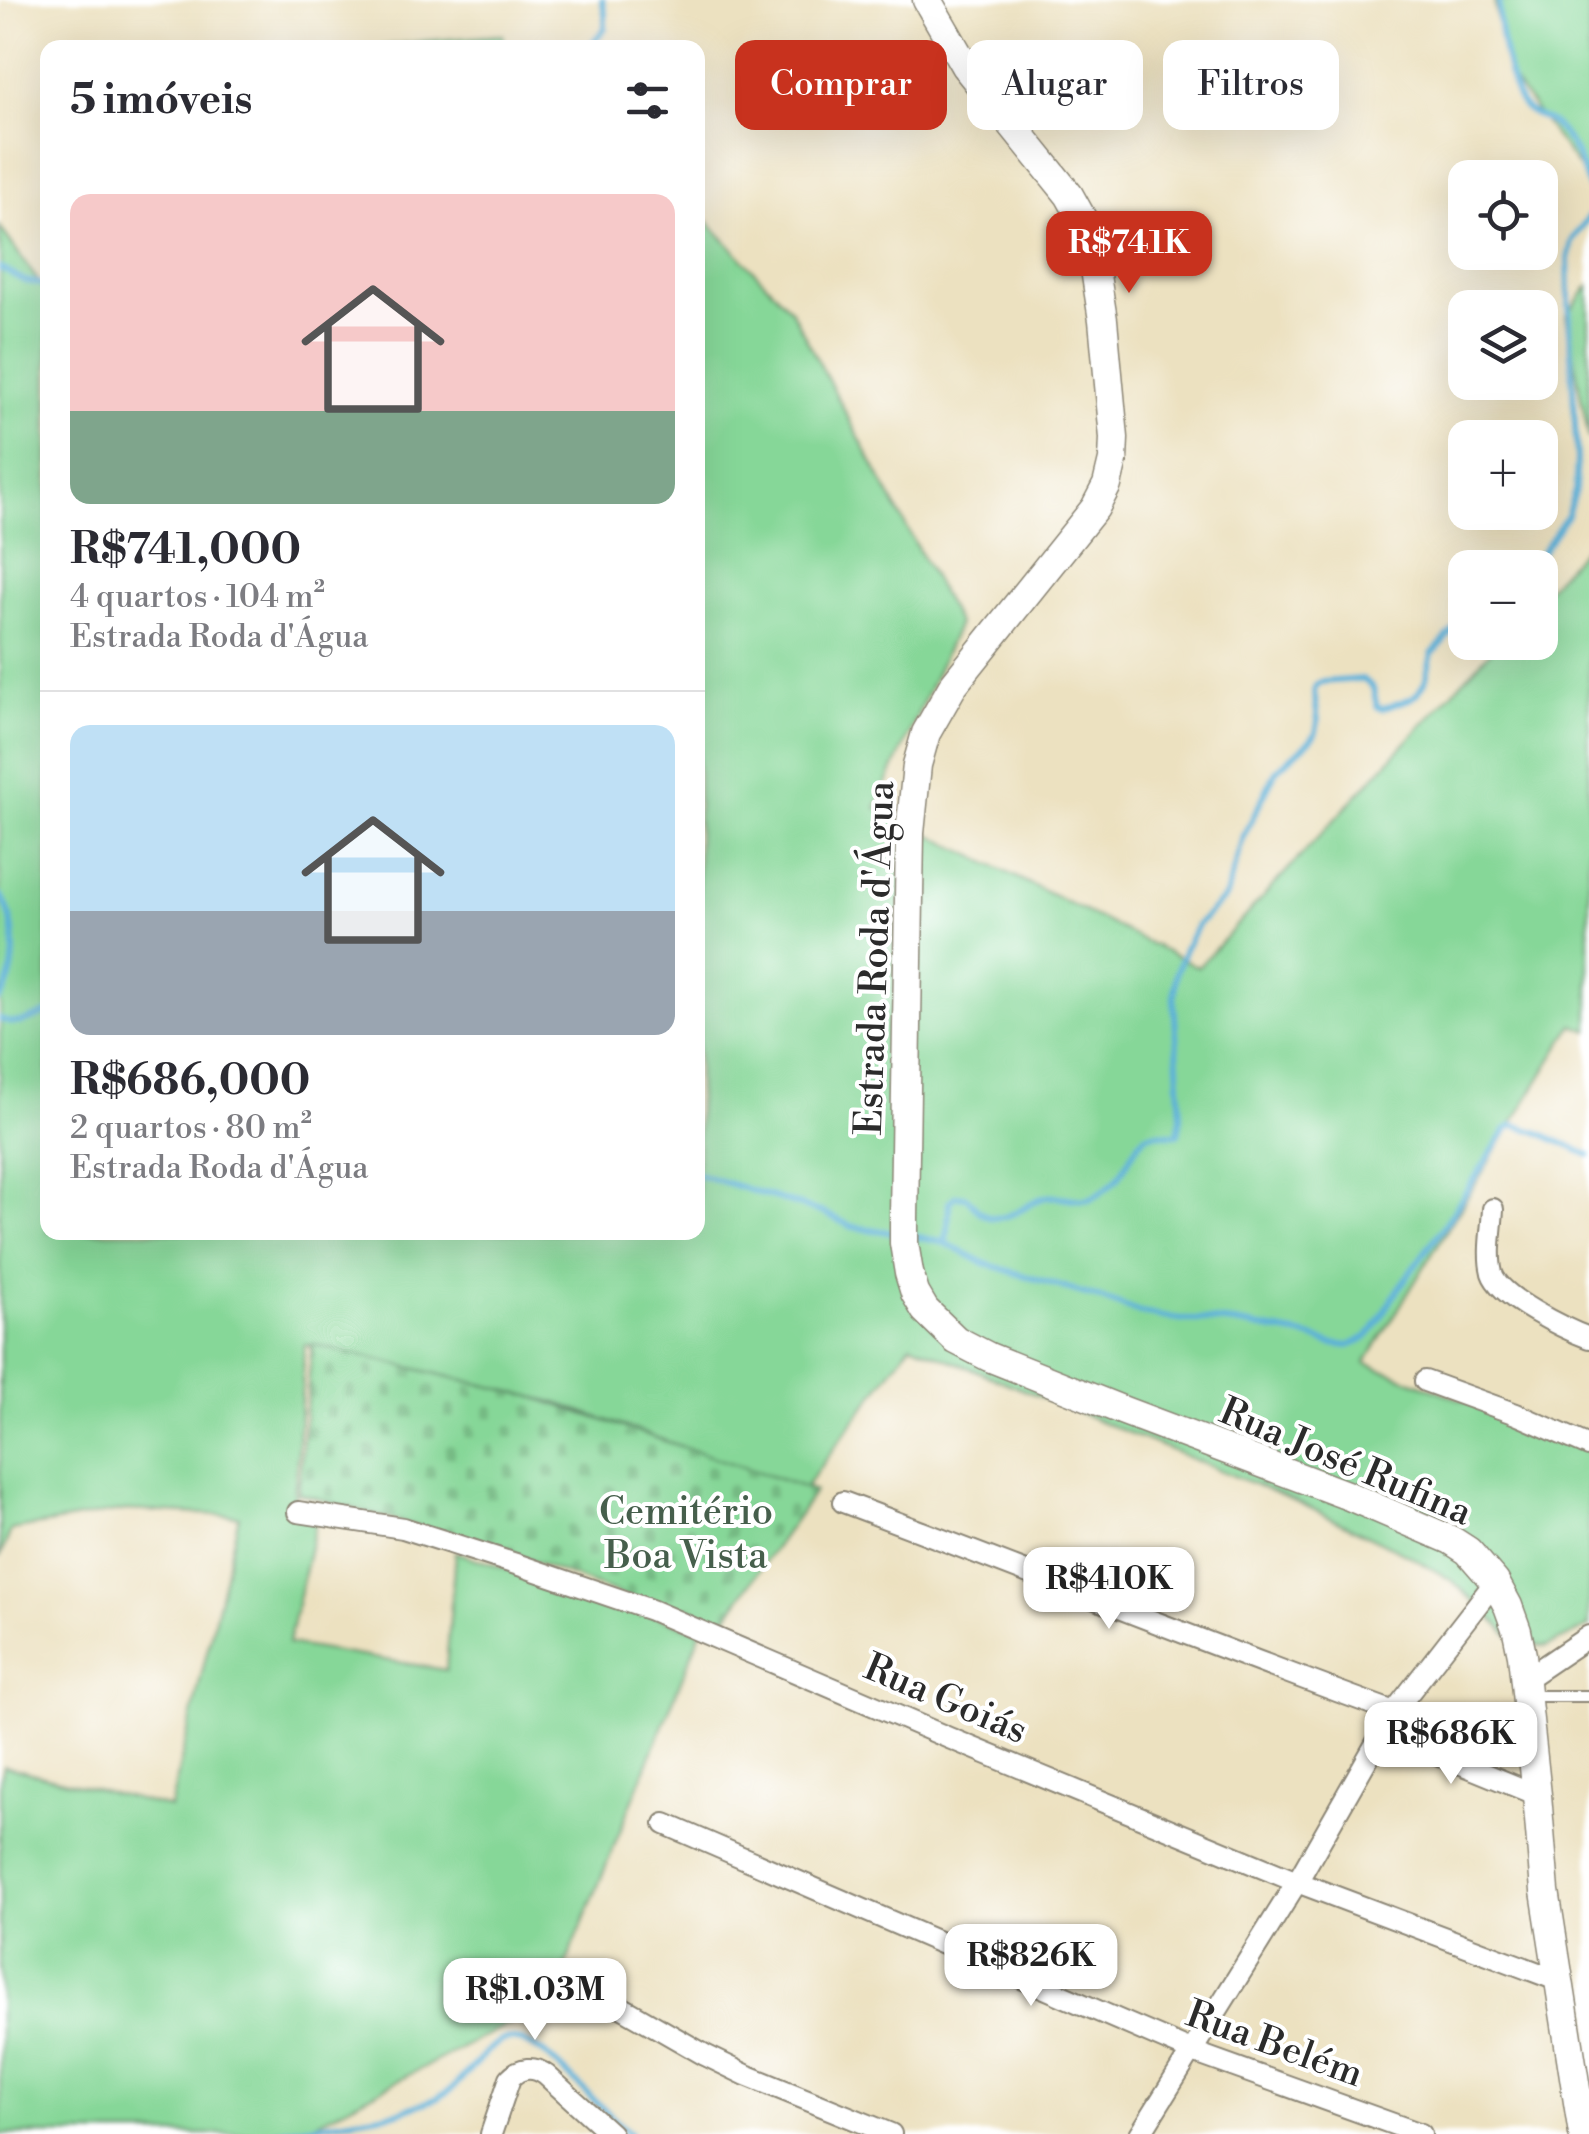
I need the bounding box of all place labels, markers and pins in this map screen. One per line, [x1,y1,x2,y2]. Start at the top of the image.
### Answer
pin: R$741K [1048,211,1210,296]
pin: R$410K [1028,1547,1190,1632]
pin: R$686K [1370,1702,1532,1787]
pin: R$826K [950,1924,1112,2009]
pin: R$1.03M [443,1958,627,2043]

